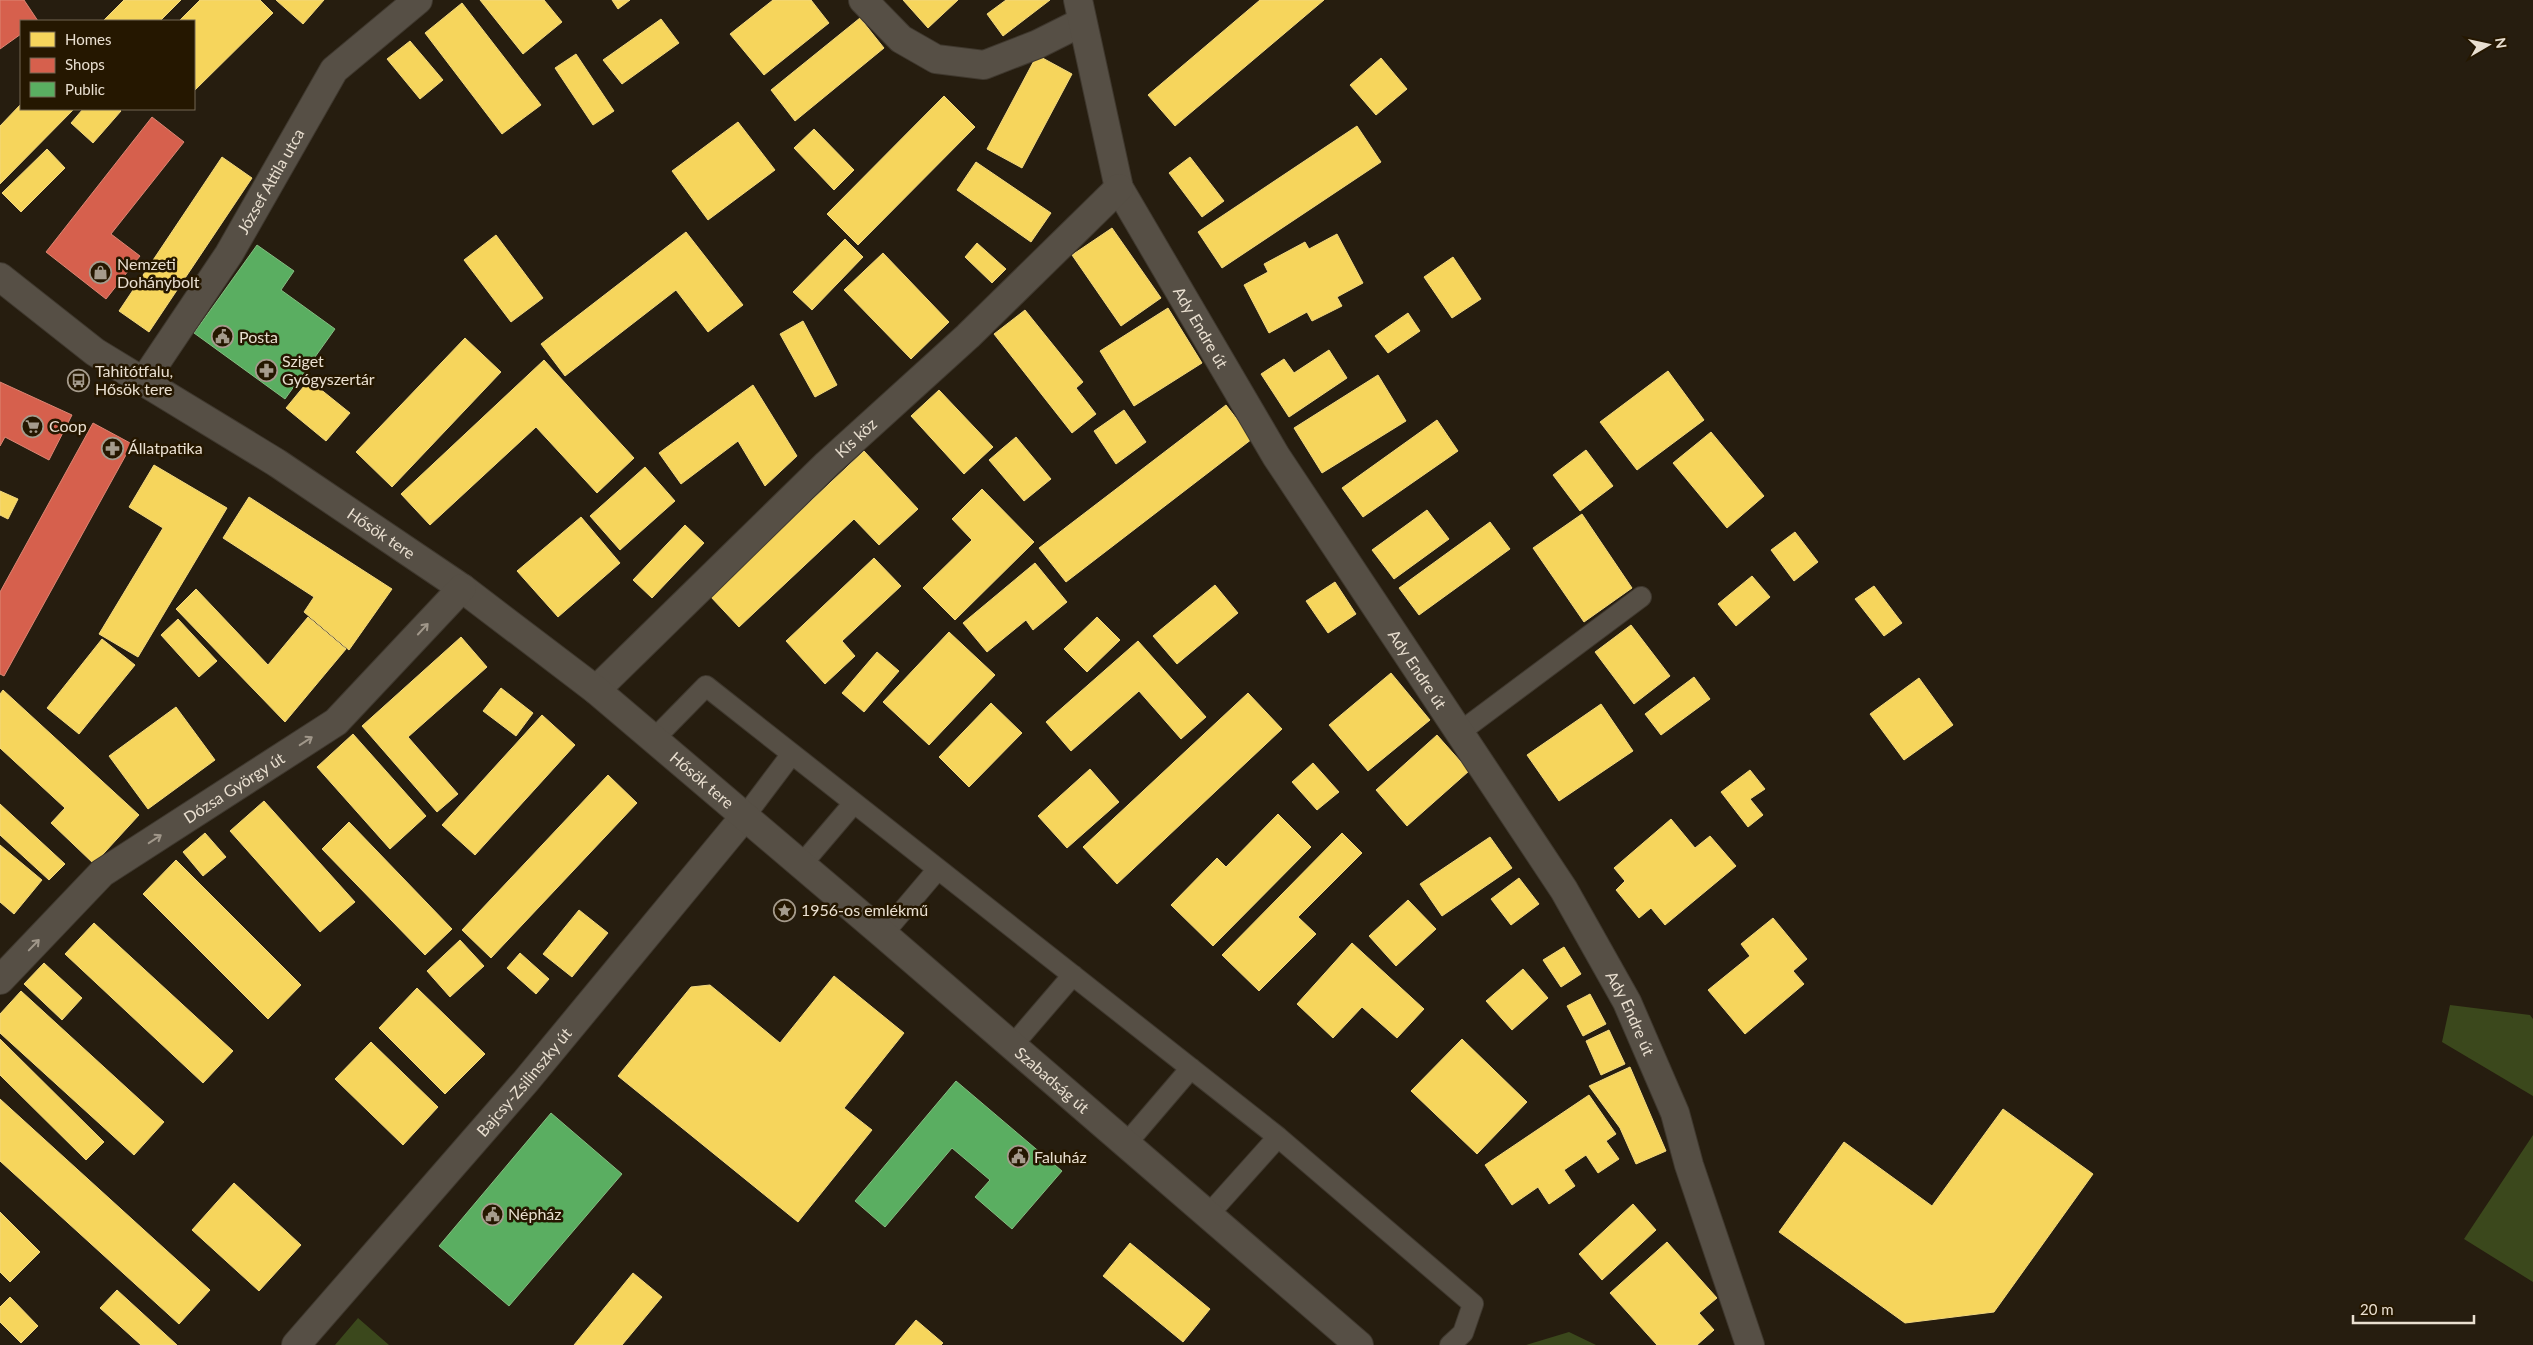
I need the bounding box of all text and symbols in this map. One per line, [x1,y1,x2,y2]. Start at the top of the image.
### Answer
legend [20,20,195,110]
north arrow [2463,20,2513,70]
text: Homes [65,30,111,48]
text: N [2492,36,2511,50]
text: Shops [65,55,105,73]
text: Public [65,80,105,98]
street label: József Attila utca [233,125,308,237]
place label: Nemzeti Dohánybolt [117,254,200,291]
shop icon: Nemzeti Dohánybolt [89,261,113,285]
street label: Ady Endre út [1170,283,1232,372]
public building icon: Posta [211,325,235,349]
place label: Posta [239,327,278,346]
place label: Sziget Gyógyszertár [282,351,375,388]
pharmacy icon: Sziget Gyógyszertár [254,358,278,382]
place label: Tahitótfalu, Hősök tere [95,361,173,398]
bus stop icon: Tahitótfalu, Hősök tere [67,368,91,392]
supermarket icon: Coop [21,414,45,438]
street label: Kis köz [831,414,880,461]
place label: Coop [49,416,87,435]
pharmacy icon: Állatpatika [100,436,124,460]
place label: Állatpatika [128,438,203,457]
street label: Hősök tere [344,503,419,563]
one-way arrow [417,623,429,635]
street label: Ady Endre út [1385,626,1451,712]
one-way arrow [299,736,313,746]
street label: Hősök tere [667,747,738,812]
street label: Dózsa György út [180,748,288,827]
one-way arrow [148,834,162,844]
place icon: 1956-os emlékmű [773,898,797,922]
place label: 1956-os emlékmű [801,900,928,919]
one-way arrow [28,939,40,951]
street label: Ady Endre út [1602,967,1659,1058]
street label: Bajcsy-Zsilinszky út [472,1024,575,1140]
street label: Szabadság út [1012,1043,1093,1117]
public building icon: Faluház [1006,1145,1030,1169]
place label: Faluház [1034,1147,1087,1166]
public building icon: Népház [480,1202,504,1226]
place label: Népház [508,1204,562,1223]
scale bar [2353,1292,2474,1324]
text: 20 m [2360,1300,2394,1318]

